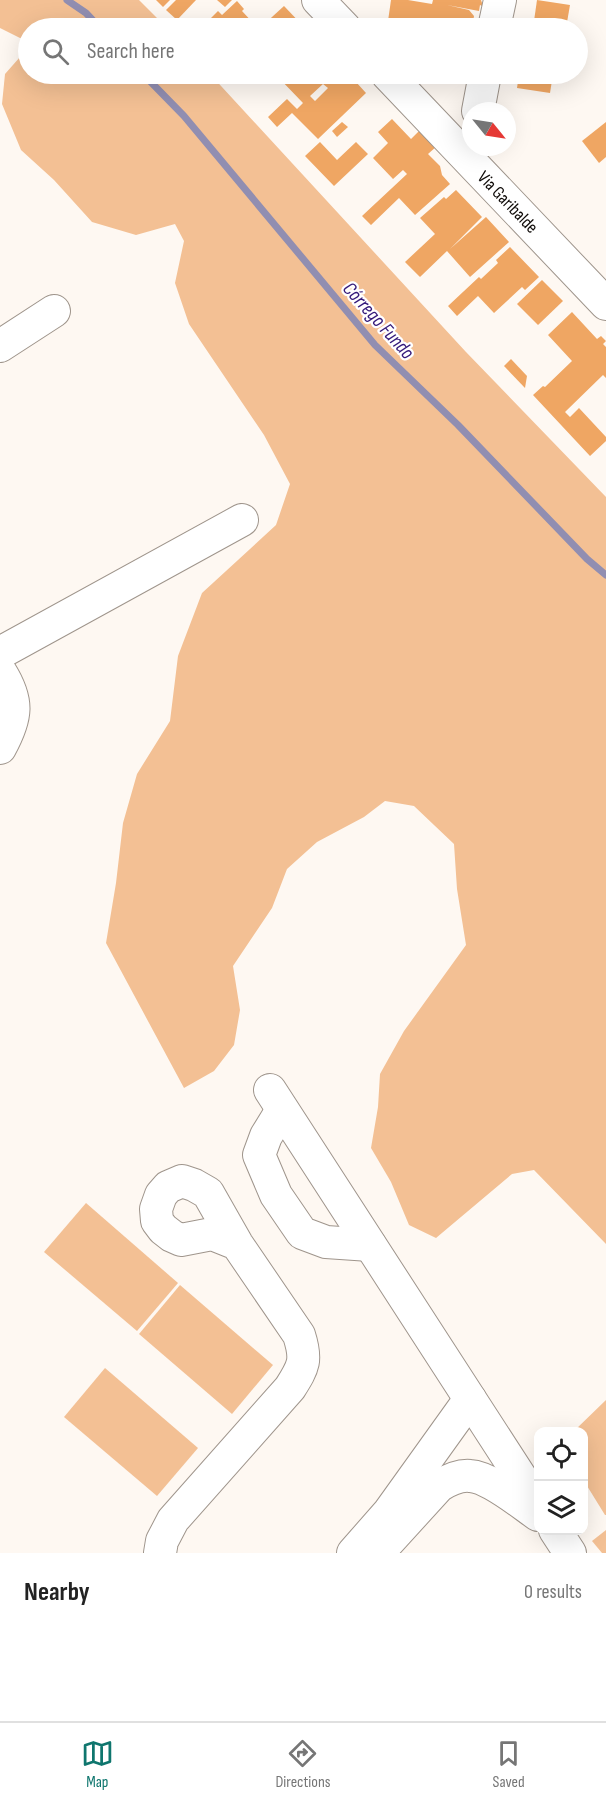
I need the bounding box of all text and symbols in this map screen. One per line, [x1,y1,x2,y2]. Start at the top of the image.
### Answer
search box [18,18,588,84]
icon: search [39,35,72,68]
text: Search here [87,38,174,65]
north arrow [462,102,516,156]
street label: Via Garibalde [473,167,542,238]
water label: Córrego Fundo [337,277,419,364]
map controls [534,1427,588,1535]
button: locate [534,1427,588,1481]
button: layers [534,1481,588,1535]
text: Nearby [24,1577,90,1608]
text: 0 results [524,1580,582,1604]
tab: Map [81,1737,114,1792]
tab: Directions [275,1737,331,1792]
tab: Saved [492,1737,525,1792]

